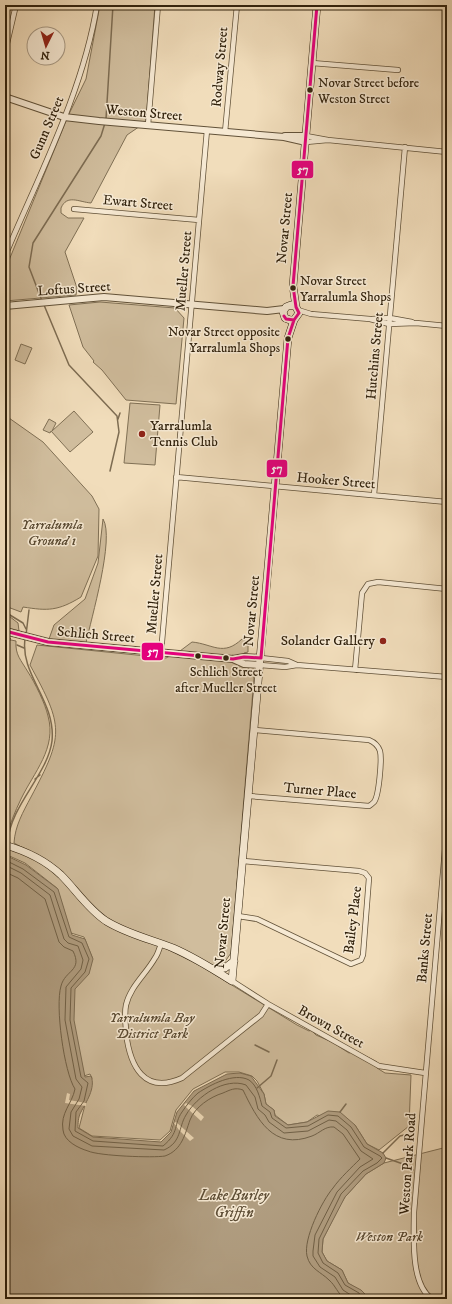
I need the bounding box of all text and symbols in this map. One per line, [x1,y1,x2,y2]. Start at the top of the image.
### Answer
north arrow [26,26,66,66]
street label: Rodway Street [208,26,233,108]
text: N [40,48,50,62]
place label: Novar Street before Weston Street [317,75,419,107]
marker: Novar Street before Weston Street [305,85,315,95]
street label: Gunn Street [26,93,69,162]
street label: Weston Street [104,101,184,125]
line badge: 57 [291,160,314,179]
text: 57 [296,163,309,177]
street label: Ewart Street [102,191,174,215]
street label: Novar Street [273,191,297,264]
street label: Mueller Street [172,230,197,312]
place label: Novar Street Yarralumla Shops [300,273,391,305]
street label: Loftus Street [37,277,112,301]
marker: Novar Street Yarralumla Shops [288,283,298,293]
street label: Hutchins Street [362,311,388,401]
place label: Novar Street opposite Yarralumla Shops [168,324,280,356]
marker: Novar Street opposite Yarralumla Shops [283,334,293,344]
place label: Yarralumla Tennis Club [150,417,218,451]
marker: Yarralumla Tennis Club [137,429,147,439]
line badge: 57 [266,459,288,478]
text: 57 [270,462,283,476]
street label: Hooker Street [296,469,377,493]
park label: Yarralumla Ground 1 [21,516,83,550]
street label: Mueller Street [143,553,168,635]
street label: Novar Street [240,574,264,647]
street label: Schlich Street [56,623,136,647]
place label: Solander Gallery [281,632,375,650]
marker: Solander Gallery [378,636,388,646]
line badge: 57 [141,642,164,661]
text: 57 [146,645,159,659]
unlabelled marker [193,651,203,661]
marker: Schlich Street after Mueller Street [221,653,231,663]
place label: Schlich Street after Mueller Street [175,664,277,696]
street label: Turner Place [283,779,357,803]
street label: Bailey Place [340,885,366,955]
street label: Novar Street [211,896,235,969]
street label: Banks Street [413,912,437,984]
street label: Brown Street [295,1001,368,1053]
park label: Yarralumla Bay District Park [109,1009,196,1043]
street label: Weston Park Road [395,1112,421,1217]
water label: Lake Burley Griffin [198,1186,270,1222]
park label: Weston Park [355,1228,423,1246]

